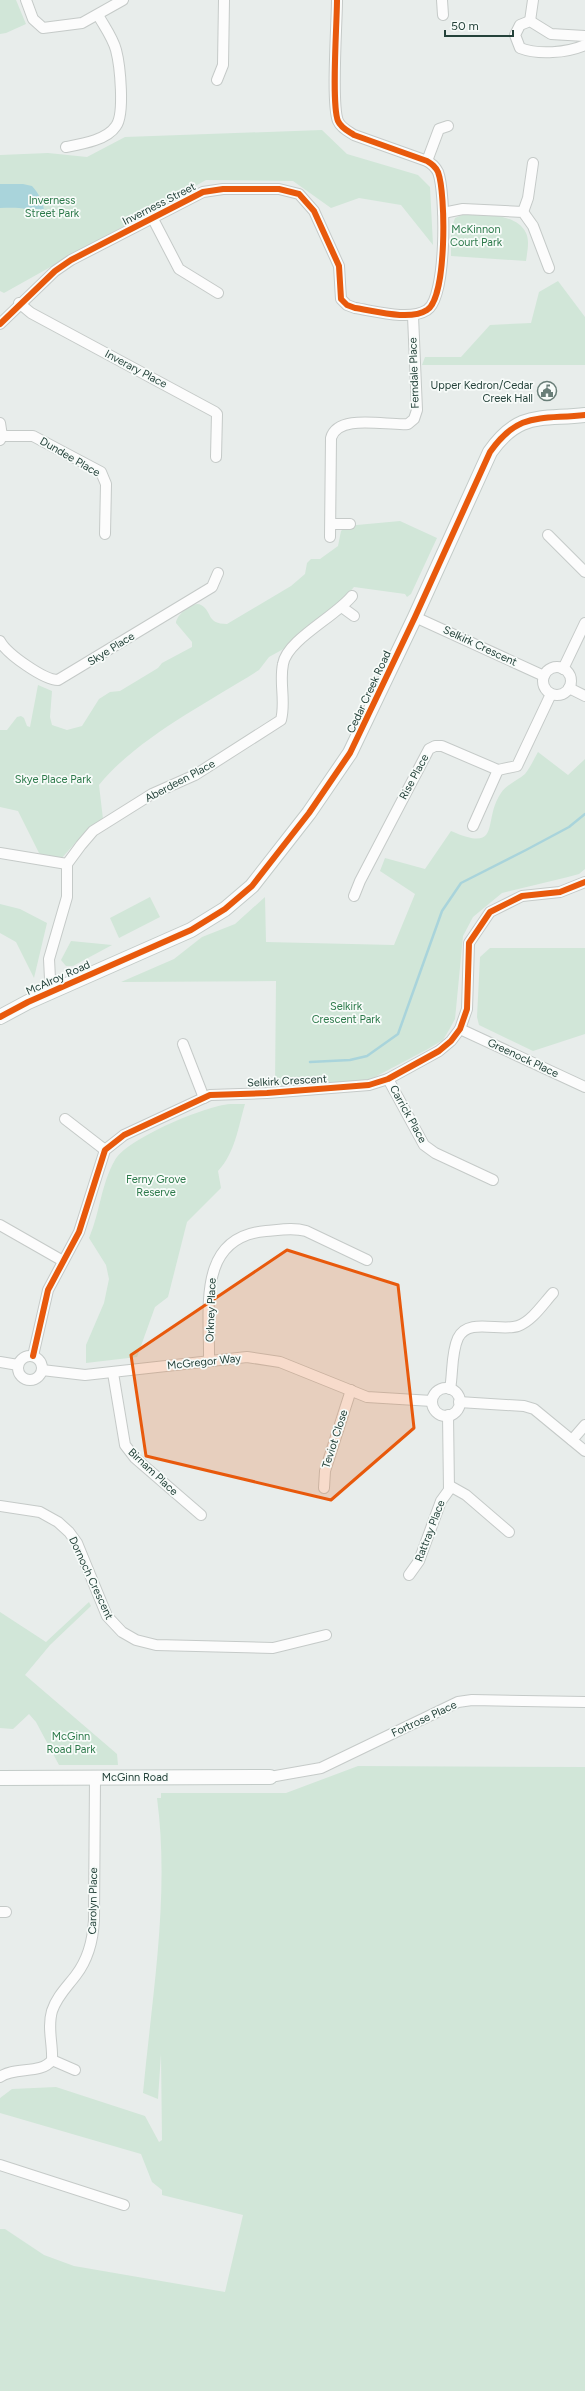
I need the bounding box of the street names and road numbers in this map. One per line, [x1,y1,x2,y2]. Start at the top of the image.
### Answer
street label: Inverness Street [120,180,198,228]
street label: Ferndale Place [406,337,422,409]
street label: Inverary Place [103,347,169,391]
street label: Dundee Place [38,435,102,479]
street label: Selkirk Crescent [441,623,519,669]
street label: Skye Place [85,629,137,669]
street label: Cedar Creek Road [344,649,394,735]
street label: Rise Place [397,752,431,802]
street label: Aberdeen Place [143,757,217,805]
street label: McAlroy Road [24,958,92,998]
street label: Greenock Place [485,1036,561,1080]
street label: Selkirk Crescent [247,1072,327,1090]
street label: Carrick Place [387,1083,429,1145]
street label: Orkney Place [203,1278,219,1342]
street label: McGregor Way [166,1352,242,1372]
street label: Teviot Close [319,1408,351,1470]
street label: Birnam Place [125,1446,181,1498]
street label: Rattray Place [412,1498,448,1564]
street label: Dornoch Crescent [66,1534,116,1622]
street label: Fortrose Place [389,1698,459,1740]
street label: McGinn Road [102,1771,168,1784]
street label: Carolyn Place [86,1867,100,1935]

